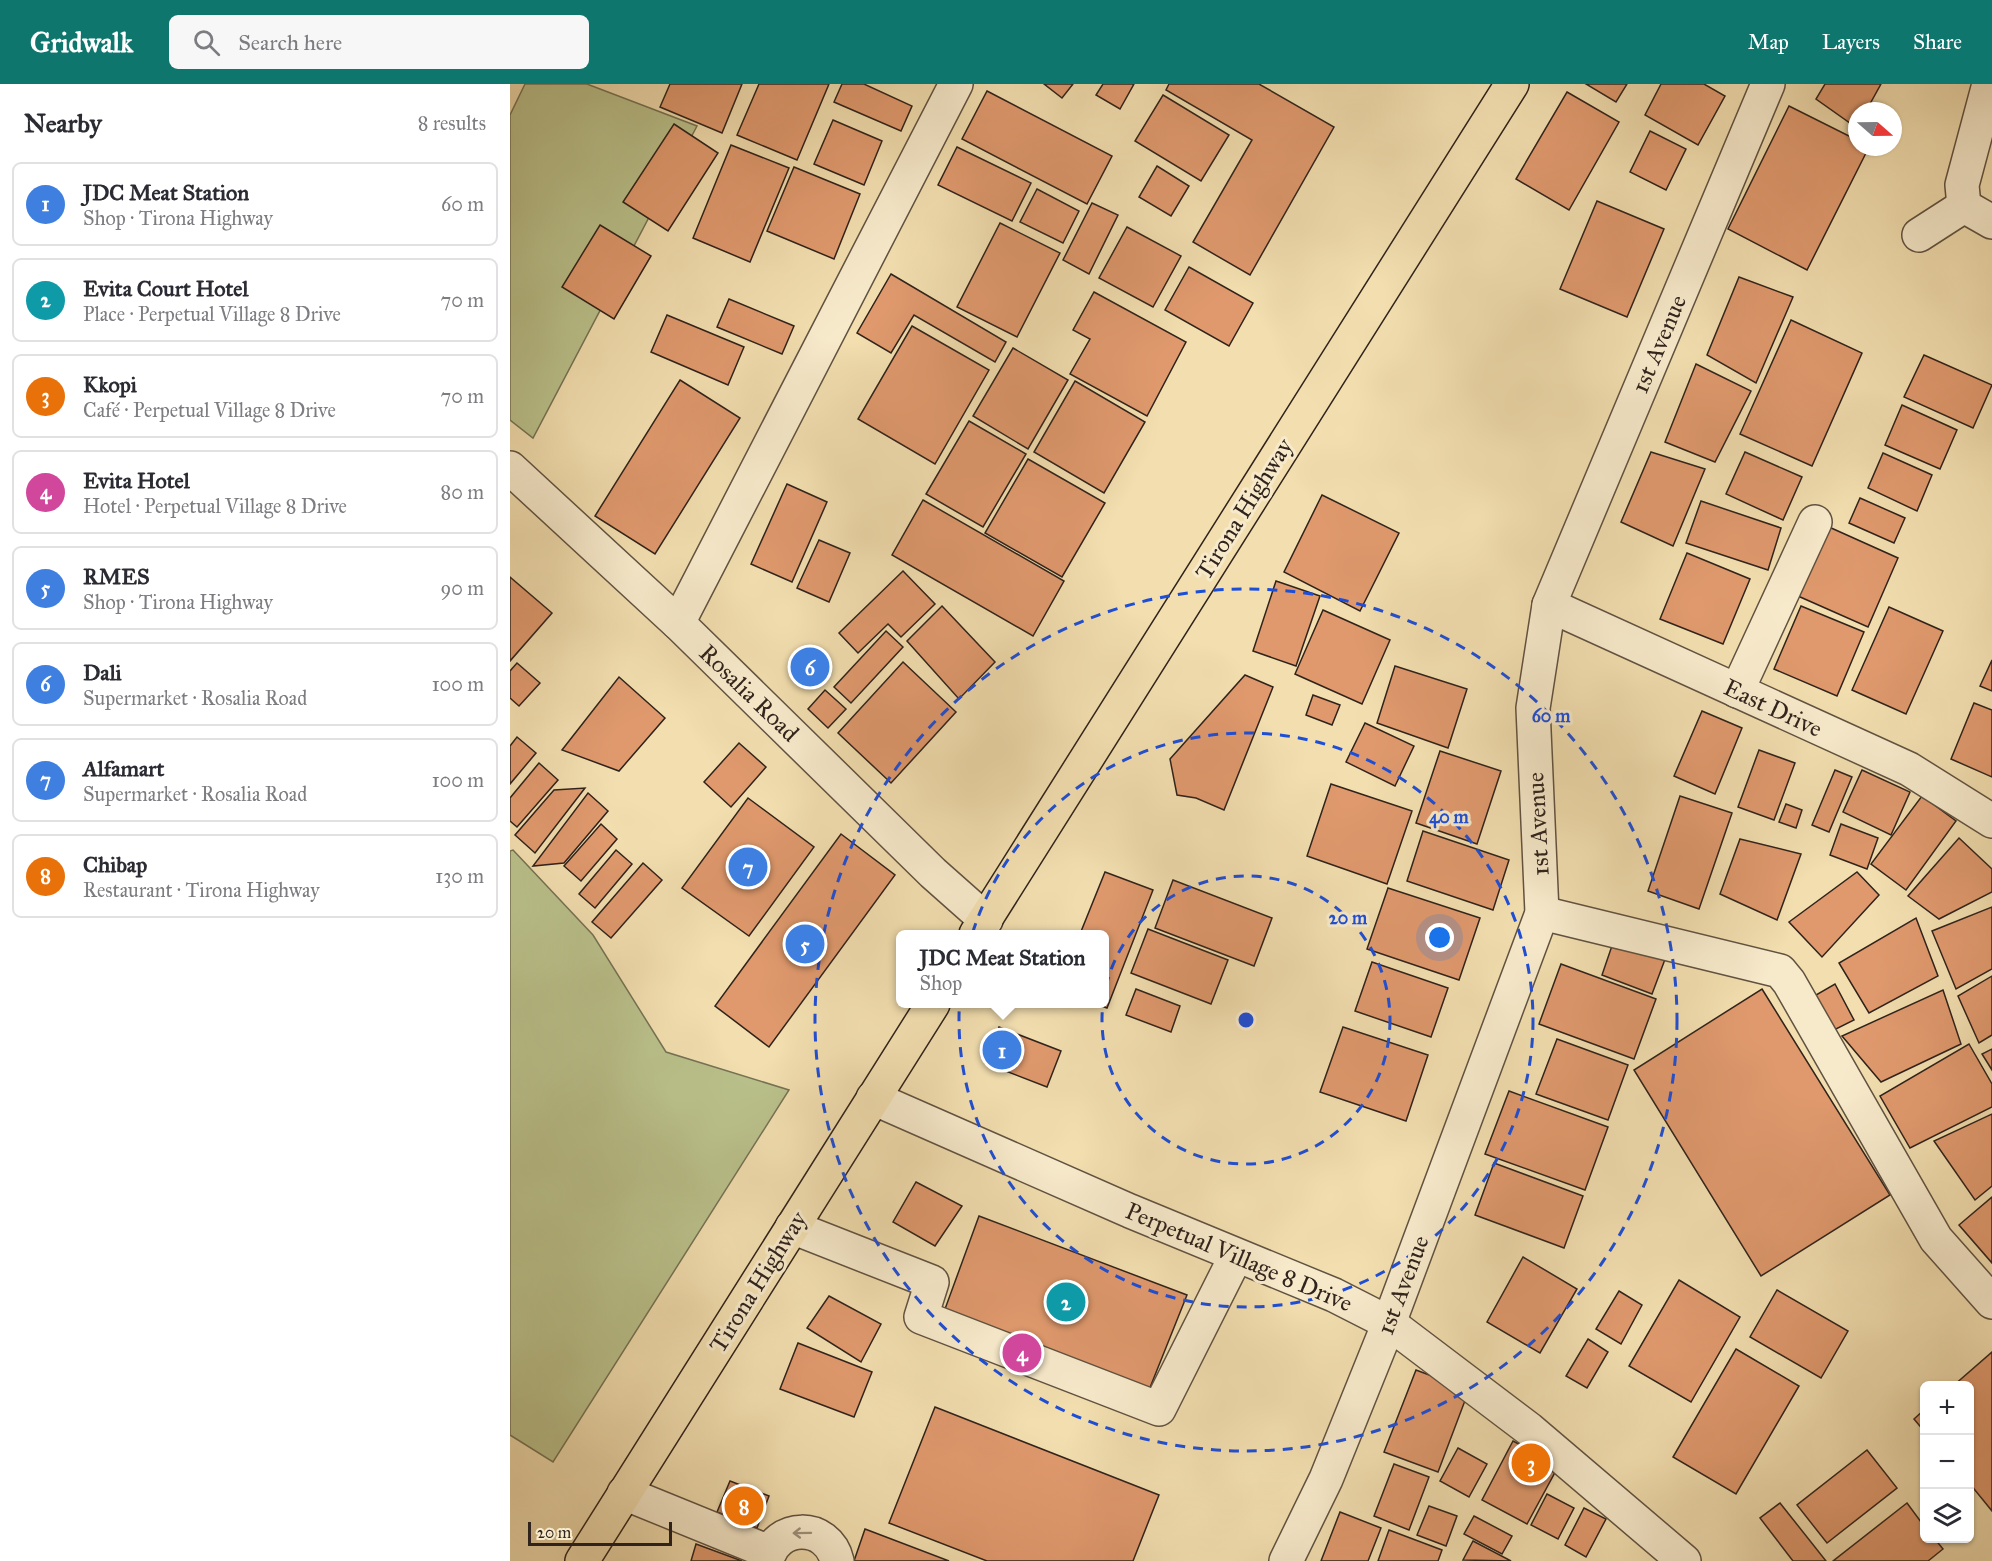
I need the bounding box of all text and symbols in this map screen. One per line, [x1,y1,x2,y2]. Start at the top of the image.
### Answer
search box [169,15,589,69]
text: Gridwalk [30,25,133,60]
icon: search [190,26,223,59]
text: Search here [238,29,342,56]
text: Map [1748,29,1789,55]
text: Layers [1822,29,1880,55]
text: Share [1913,29,1962,55]
north arrow [1848,102,1902,156]
text: Nearby [24,107,102,139]
text: 8 results [418,111,486,135]
text: JDC Meat Station [83,179,249,206]
text: 1 [42,192,49,216]
text: 60 m [441,192,484,216]
text: Shop · Tirona Highway [83,206,273,230]
text: Evita Court Hotel [83,275,248,302]
text: 2 [41,288,50,312]
text: 70 m [441,288,484,312]
street label: 1st Avenue [1625,290,1693,398]
text: Place · Perpetual Village 8 Drive [83,302,341,326]
text: Kkopi [83,371,137,398]
text: 3 [42,384,50,408]
text: 70 m [441,384,484,408]
text: Café · Perpetual Village 8 Drive [83,398,336,422]
street label: Tirona Highway [1189,432,1300,585]
text: Evita Hotel [83,467,190,494]
text: 4 [40,480,51,504]
text: 80 m [441,480,484,504]
text: Hotel · Perpetual Village 8 Drive [83,494,347,518]
text: RMES [83,563,150,590]
text: 5 [41,576,50,600]
text: 90 m [441,576,484,600]
text: Shop · Tirona Highway [83,590,273,614]
street label: Rosalia Road [693,638,805,748]
pin: 6 [790,644,830,690]
text: Dali [83,659,122,686]
text: 6 [40,672,51,696]
text: 100 m [432,672,484,696]
street label: East Drive [1719,672,1827,744]
text: Supermarket · Rosalia Road [83,686,307,710]
text: 60 m [1532,705,1571,727]
text: Alfamart [83,755,164,782]
text: 7 [40,768,51,792]
text: 100 m [432,768,484,792]
street label: 1st Avenue [1520,771,1556,877]
text: Supermarket · Rosalia Road [83,782,307,806]
text: 40 m [1429,806,1470,829]
pin: 7 [728,844,768,890]
text: Chibap [83,851,147,878]
text: 8 [40,864,51,888]
text: 130 m [435,864,484,888]
text: Restaurant · Tirona Highway [83,878,320,902]
text: 20 m [1329,907,1368,929]
pin: 5 [786,922,824,966]
your location [1425,923,1454,952]
popup [896,930,1109,1008]
text: JDC Meat Station [919,944,1086,971]
text: Shop [919,971,962,995]
centre of rings [1236,1010,1256,1030]
pin: 1 [982,1028,1022,1072]
street label: Perpetual Village 8 Drive [1121,1196,1357,1318]
street label: Tirona Highway [703,1205,814,1358]
street label: 1st Avenue [1370,1231,1436,1339]
pin: 2 [1046,1280,1086,1324]
pin: 4 [1002,1330,1042,1376]
map controls [1920,1381,1974,1543]
button: + [1920,1381,1974,1435]
button: − [1920,1435,1974,1489]
pin: 3 [1512,1440,1550,1486]
pin: 8 [724,1484,764,1528]
button: layers [1920,1489,1974,1543]
scale bar [528,1519,672,1546]
text: 20 m [537,1523,571,1542]
one-way arrow [793,1527,812,1539]

